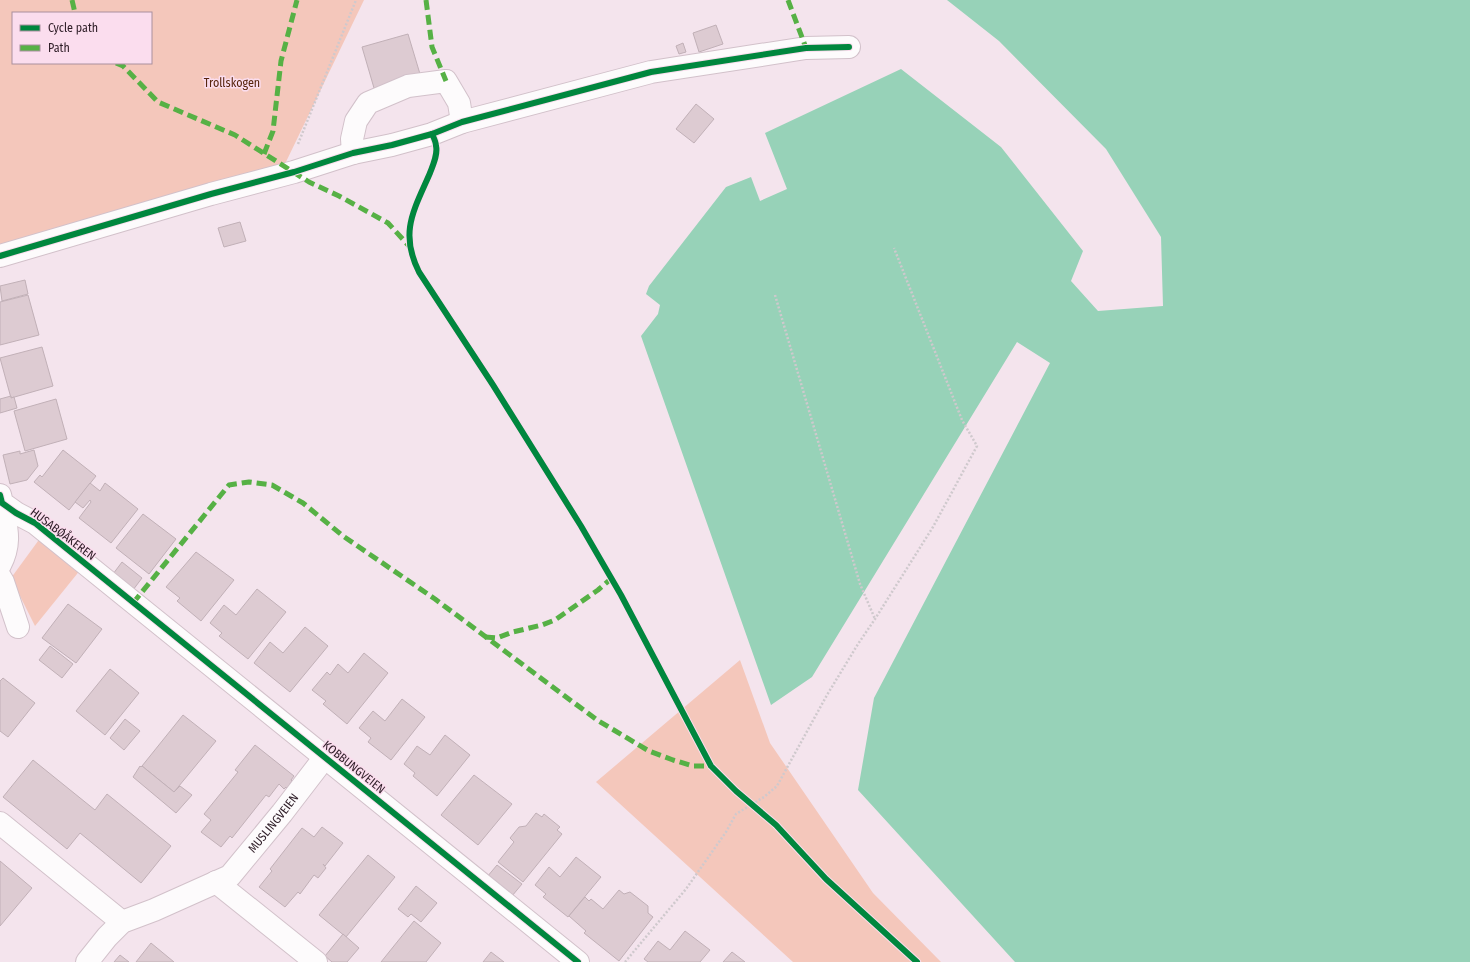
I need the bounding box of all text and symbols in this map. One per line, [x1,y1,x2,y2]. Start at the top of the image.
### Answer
legend [12,12,152,64]
text: Cycle path [48,21,98,35]
text: Path [48,41,70,55]
park label: Trollskogen [204,76,260,90]
street label: HUSABØÅKEREN [28,503,100,563]
street label: KOBBUNGVEIEN [320,738,388,796]
street label: MUSLINGVEIEN [245,791,301,856]

